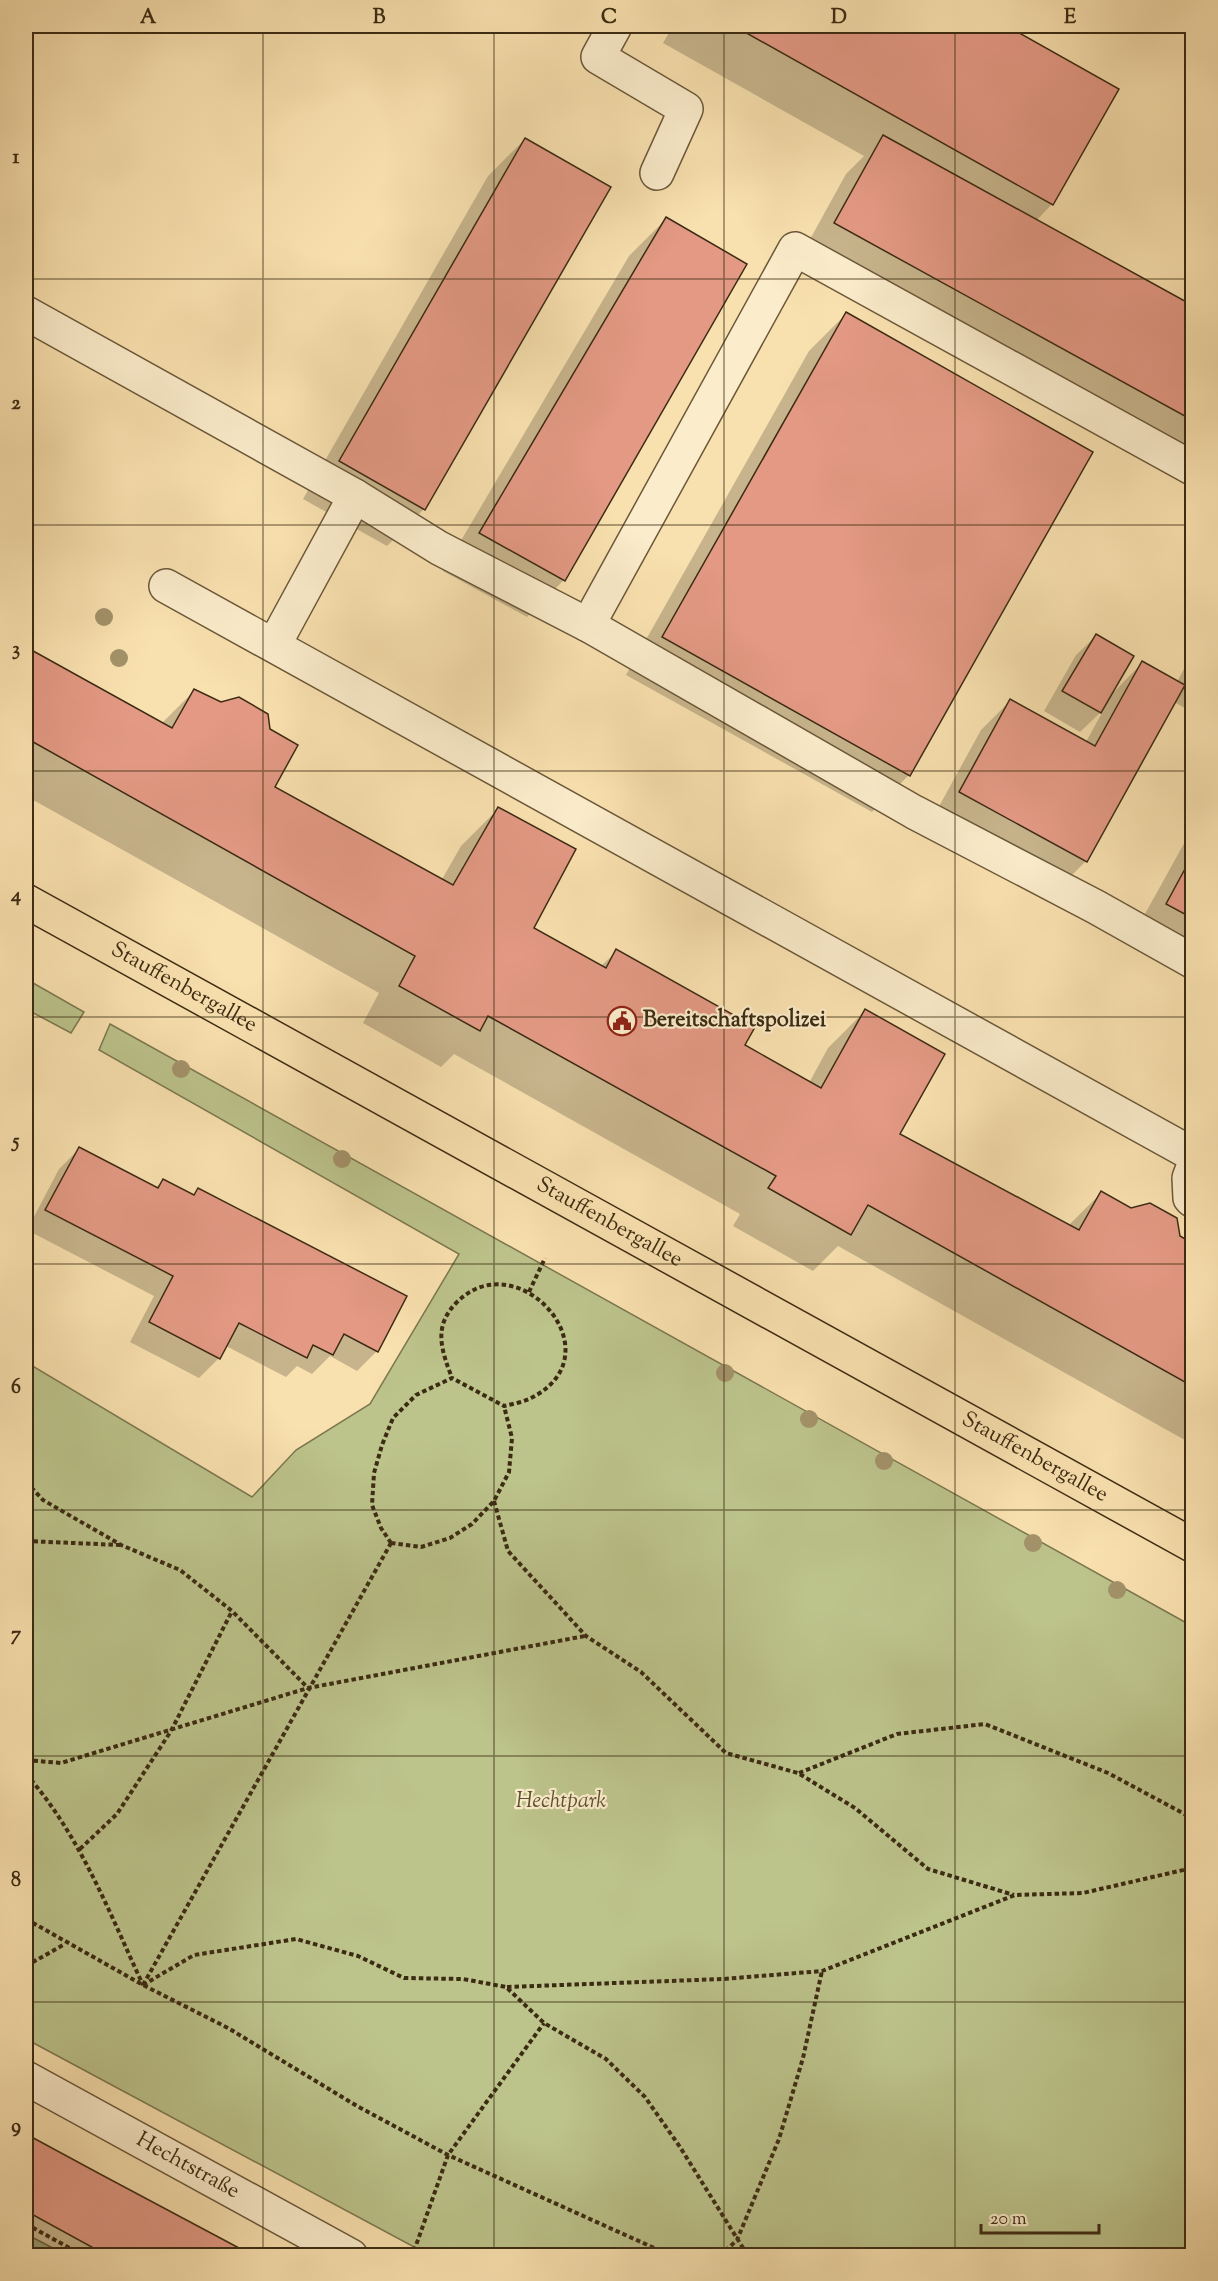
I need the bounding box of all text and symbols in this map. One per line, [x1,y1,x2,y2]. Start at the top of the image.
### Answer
text: A [140,4,157,33]
text: B [373,4,386,33]
text: C [601,4,617,33]
text: D [831,4,847,33]
text: E [1064,4,1077,33]
text: 1 [13,144,20,173]
text: 2 [11,390,21,419]
text: 3 [12,636,20,665]
text: 4 [10,882,21,911]
street label: Stauffenbergallee [104,935,263,1041]
public building icon: Bereitschaftspolizei [606,1005,638,1037]
place label: Bereitschaftspolizei [643,1005,827,1037]
text: 5 [11,1128,20,1157]
street label: Stauffenbergallee [530,1170,688,1276]
text: 6 [11,1374,21,1403]
street label: Stauffenbergallee [955,1404,1114,1511]
text: 7 [11,1621,22,1650]
park label: Hechtpark [516,1786,606,1818]
text: 8 [11,1867,21,1896]
text: 9 [11,2113,21,2142]
street label: Hechtstraße [130,2125,245,2208]
scale bar [981,2197,1100,2235]
text: 20 m [990,2207,1027,2233]

